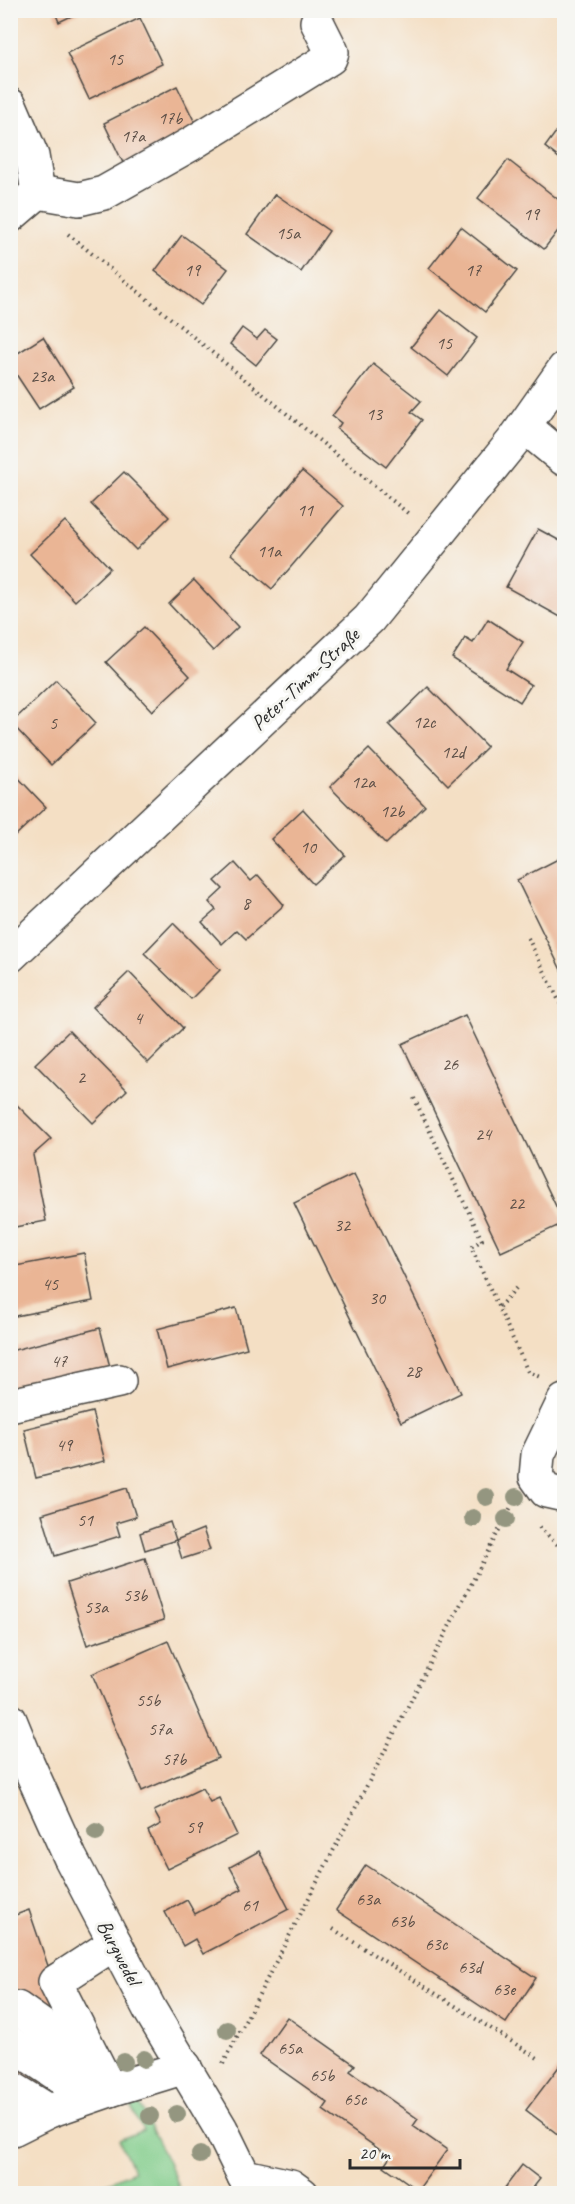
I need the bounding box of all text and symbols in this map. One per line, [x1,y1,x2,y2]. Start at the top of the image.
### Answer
house number: 15 [107,48,124,70]
house number: 17b [158,107,183,129]
house number: 17a [121,125,146,147]
house number: 19 [523,203,541,225]
house number: 15a [276,222,301,244]
house number: 19 [184,259,202,281]
house number: 17 [465,259,482,281]
house number: 15 [436,332,453,354]
house number: 23a [30,365,55,387]
house number: 13 [366,403,384,425]
house number: 11 [297,499,314,521]
house number: 11a [257,540,282,562]
street label: Peter-Timm-Straße [245,621,366,736]
house number: 12c [413,711,437,733]
house number: 5 [49,712,58,734]
house number: 12d [441,741,468,763]
house number: 12a [351,771,376,793]
house number: 12b [380,800,405,822]
house number: 10 [300,836,318,858]
house number: 8 [242,892,252,914]
house number: 4 [134,1007,144,1029]
house number: 26 [442,1053,459,1075]
house number: 2 [77,1066,87,1088]
house number: 24 [475,1123,493,1145]
house number: 22 [508,1192,526,1214]
house number: 32 [334,1214,352,1236]
house number: 45 [42,1273,59,1295]
house number: 30 [369,1287,387,1309]
house number: 47 [51,1350,68,1372]
house number: 28 [405,1360,423,1382]
house number: 49 [56,1434,74,1456]
house number: 51 [77,1509,94,1531]
house number: 53b [123,1584,148,1606]
house number: 53a [84,1596,109,1618]
house number: 55b [136,1689,161,1711]
house number: 57a [148,1718,173,1740]
house number: 57b [162,1748,187,1770]
house number: 59 [186,1816,204,1838]
house number: 63a [356,1888,381,1910]
house number: 61 [242,1894,259,1916]
house number: 63b [390,1910,415,1932]
street label: Burgwedel [91,1915,149,1992]
house number: 63c [425,1933,449,1955]
house number: 63d [458,1956,485,1978]
house number: 63e [493,1978,516,2000]
house number: 65a [278,2037,303,2059]
house number: 65b [310,2064,335,2086]
house number: 65c [344,2088,368,2110]
scale bar [350,2132,460,2170]
text: 20 m [359,2142,392,2164]

